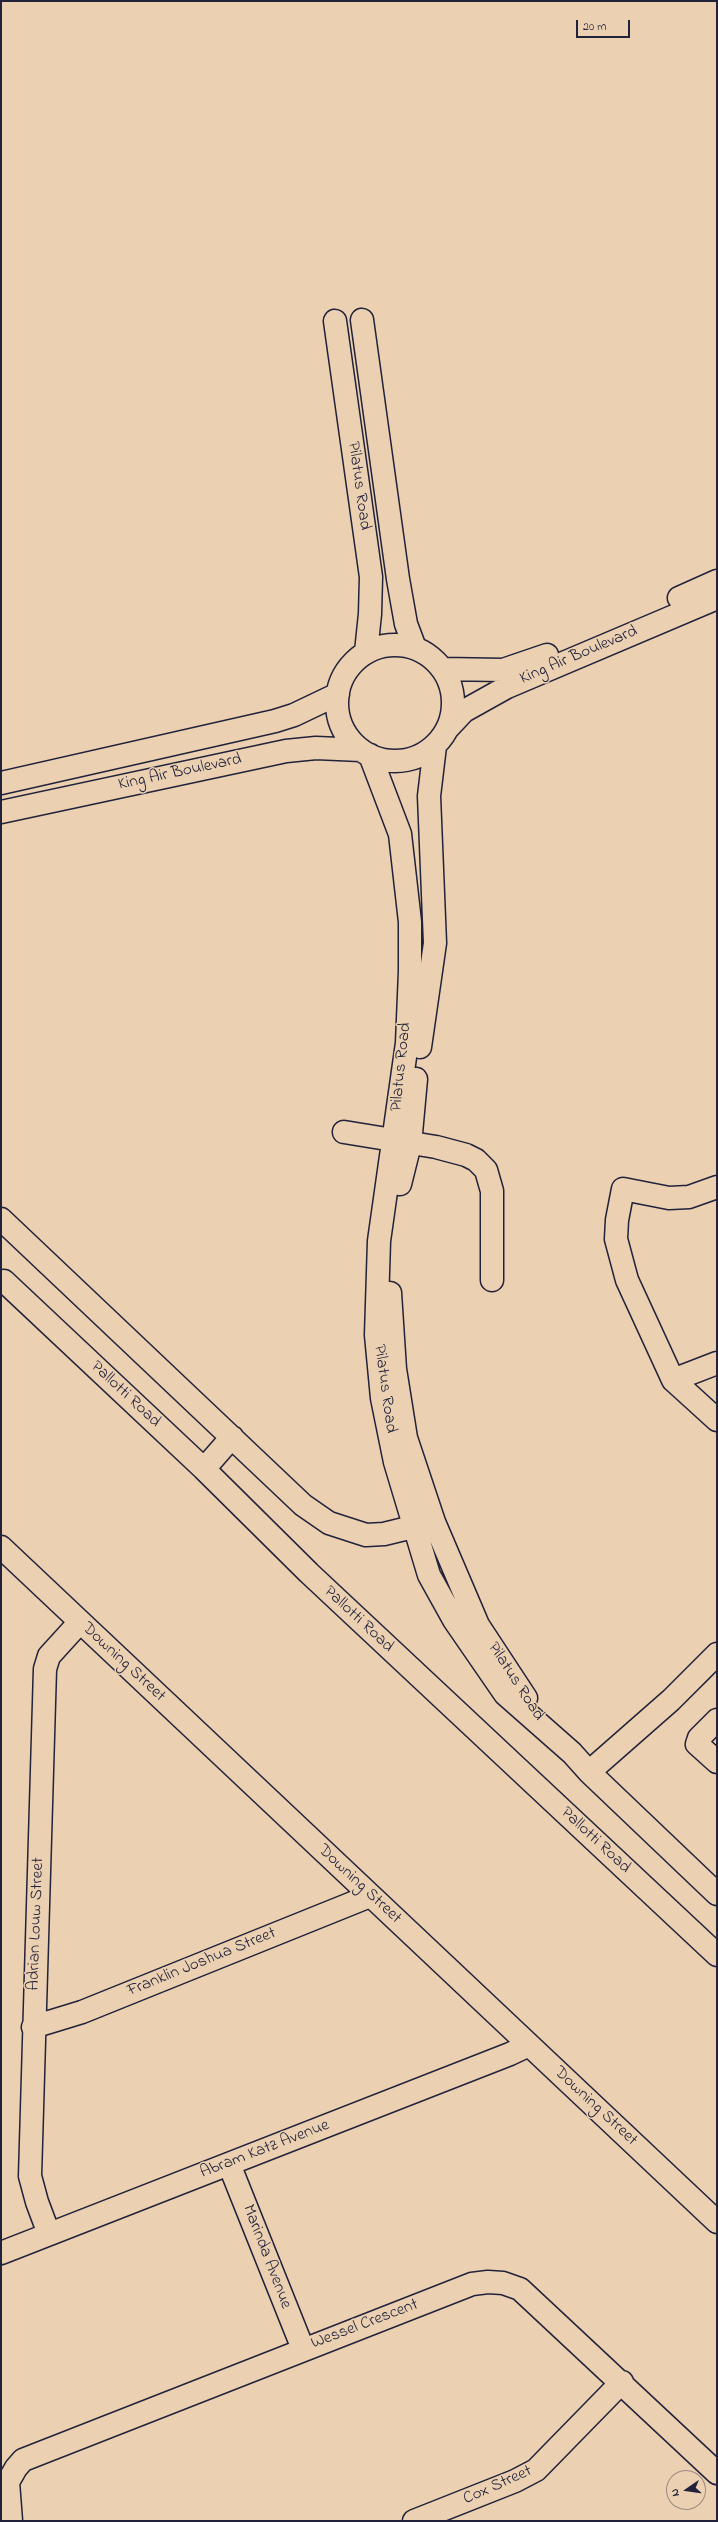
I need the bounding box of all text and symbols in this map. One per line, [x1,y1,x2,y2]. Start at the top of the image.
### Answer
scale bar [578,12,632,38]
text: 20 m [583,18,606,36]
street label: Pilatus Road [342,440,374,532]
street label: King Air Boulevard [517,622,641,690]
street label: King Air Boulevard [116,750,244,796]
street label: Pilatus Road [387,1022,417,1112]
street label: Pilatus Road [368,1343,400,1435]
street label: Pallotti Road [86,1357,164,1433]
street label: Pallotti Road [319,1582,397,1658]
street label: Downing Street [77,1619,169,1707]
street label: Pilatus Road [482,1639,548,1725]
street label: Pallotti Road [556,1803,634,1879]
street label: Downing Street [313,1841,405,1929]
street label: Adrian Louw Street [24,1857,50,1991]
street label: Franklin Joshua Street [125,1924,279,2002]
street label: Downing Street [549,2063,641,2151]
street label: Abram Katz Avenue [198,2116,332,2184]
street label: Marinda Avenue [237,2202,295,2312]
street label: Wessel Crescent [309,2295,421,2355]
street label: Cox Street [461,2462,535,2510]
north arrow [666,2470,706,2510]
text: N [667,2487,684,2498]

